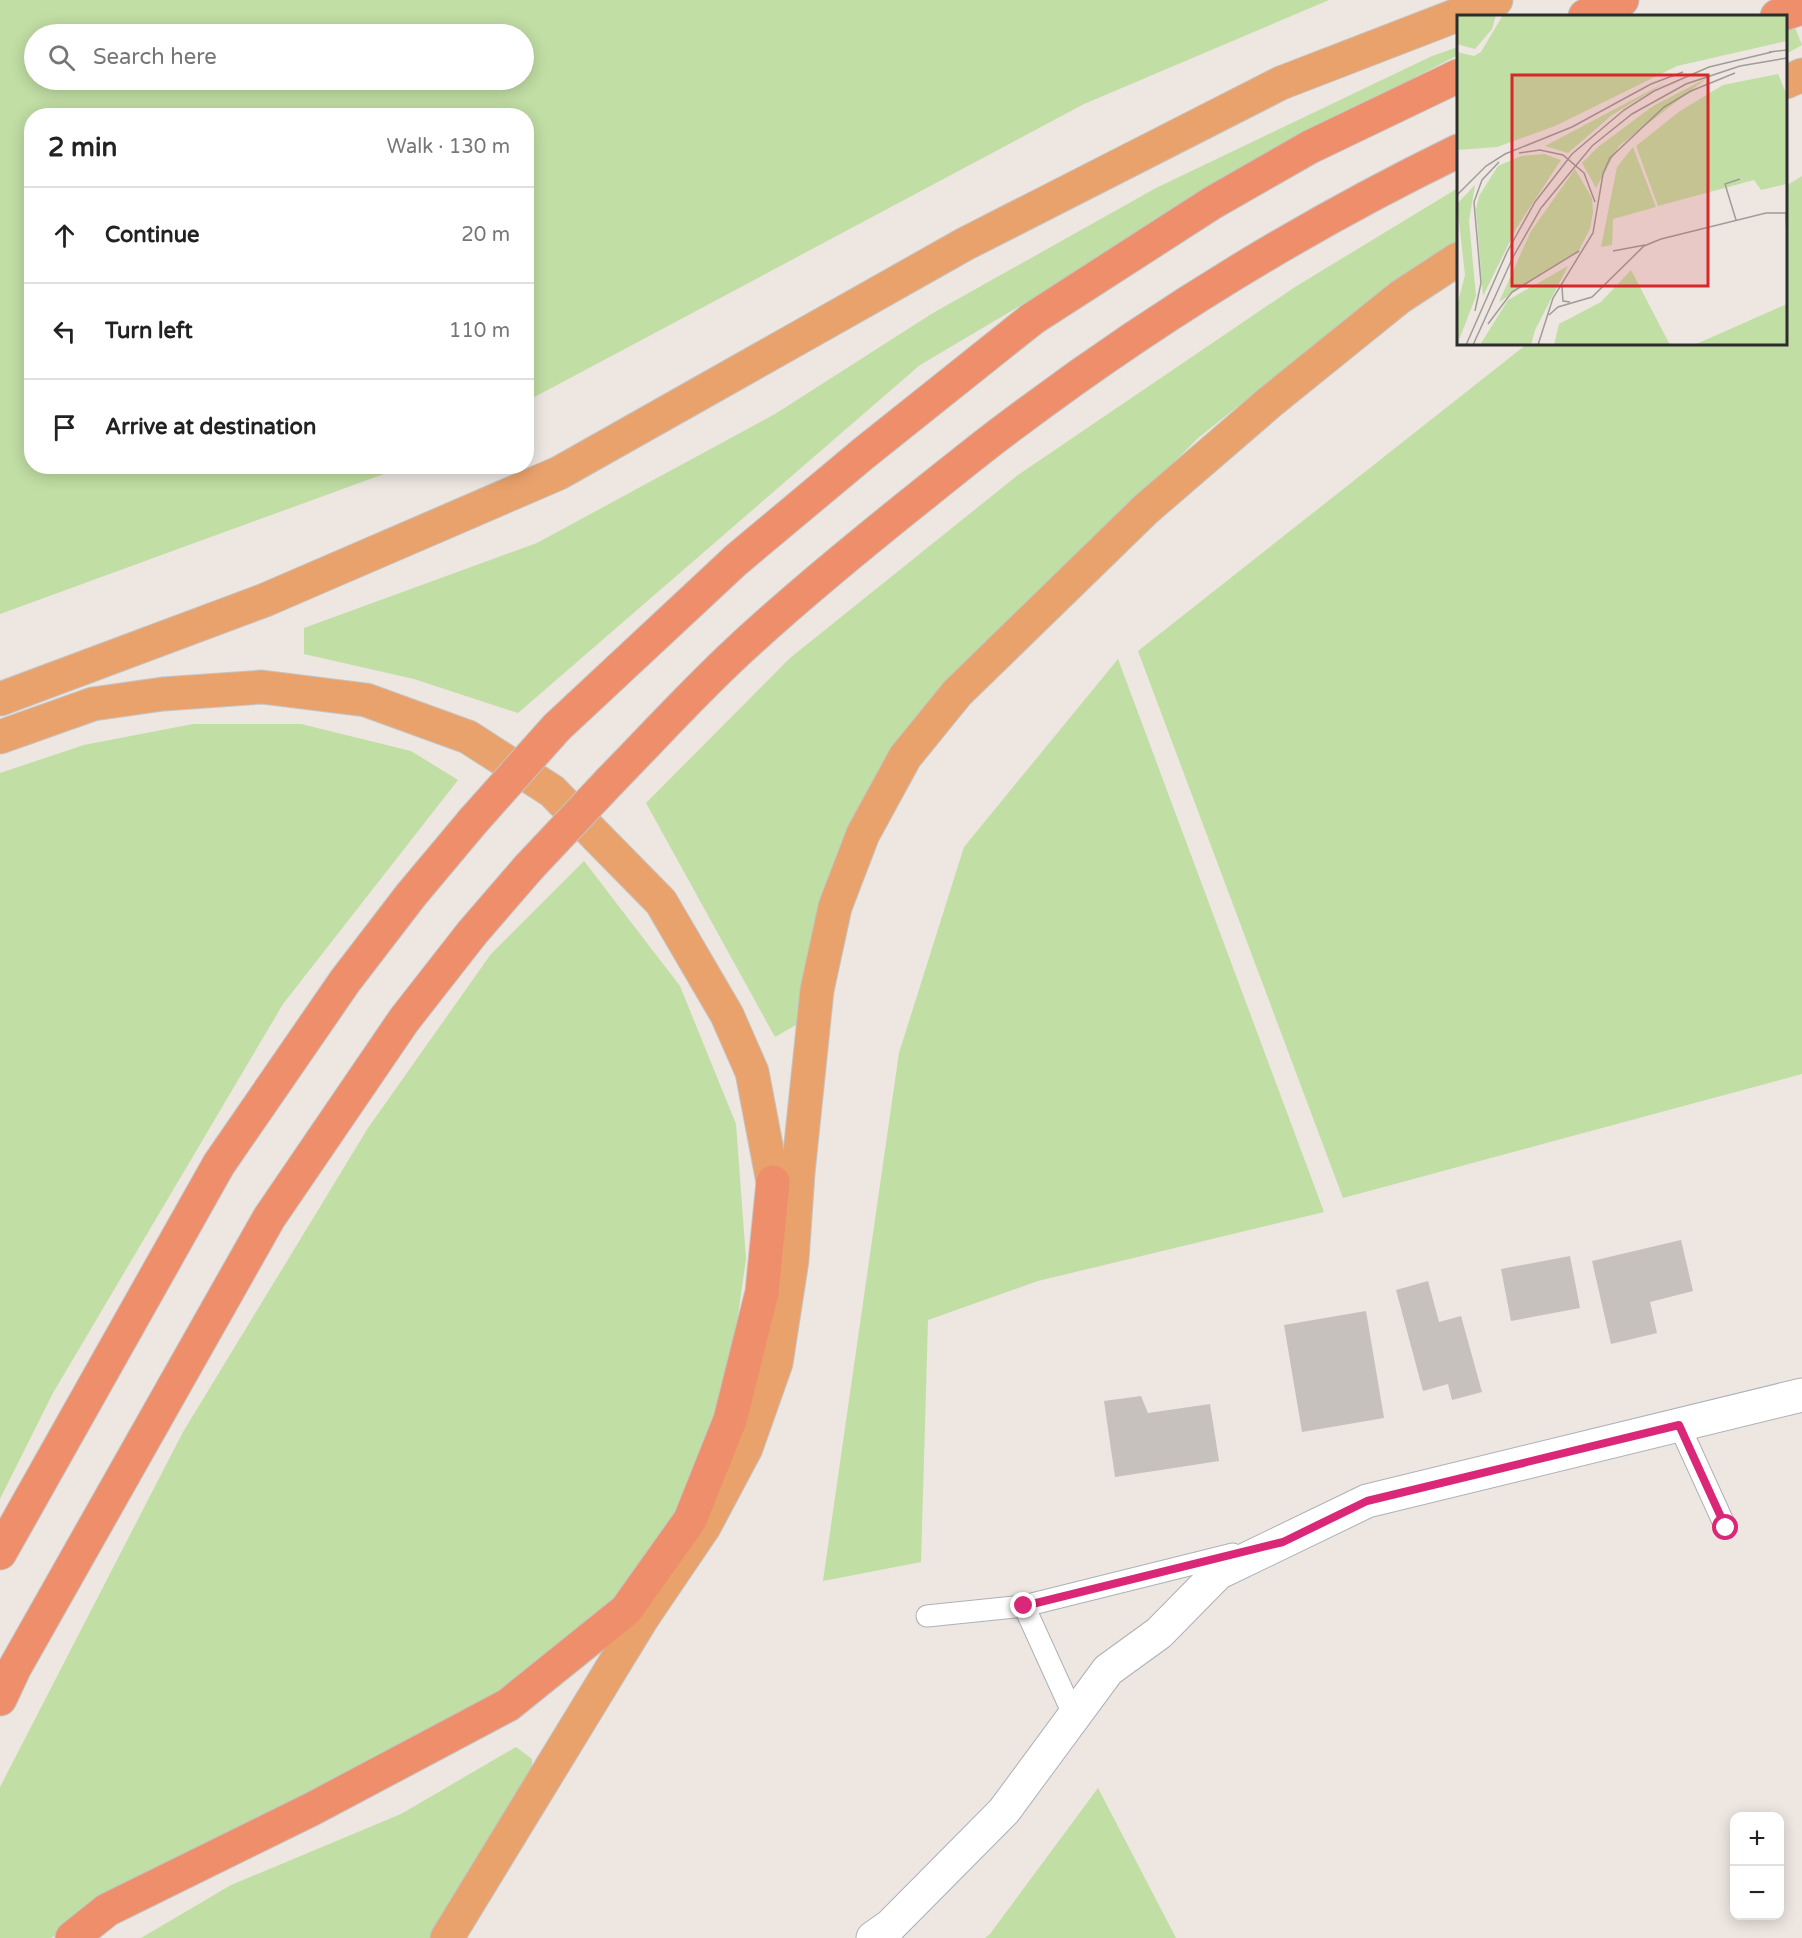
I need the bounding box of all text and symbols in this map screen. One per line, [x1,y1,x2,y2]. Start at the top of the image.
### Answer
inset map [1457,15,1787,345]
search box [24,24,534,90]
icon: search [45,41,78,74]
text: Search here [93,44,217,70]
text: 2 min [48,132,117,163]
text: Walk · 130 m [387,135,510,159]
icon: ahead [48,219,81,252]
text: Continue [105,222,200,248]
text: 20 m [461,223,510,247]
icon: left [48,315,81,348]
text: Turn left [105,318,193,344]
text: 110 m [449,319,510,343]
icon: arrive [48,411,81,444]
text: Arrive at destination [105,414,316,440]
route start [1712,1514,1738,1540]
route end [1010,1592,1036,1618]
map controls [1730,1812,1784,1920]
button: + [1730,1812,1784,1866]
button: − [1730,1866,1784,1920]

